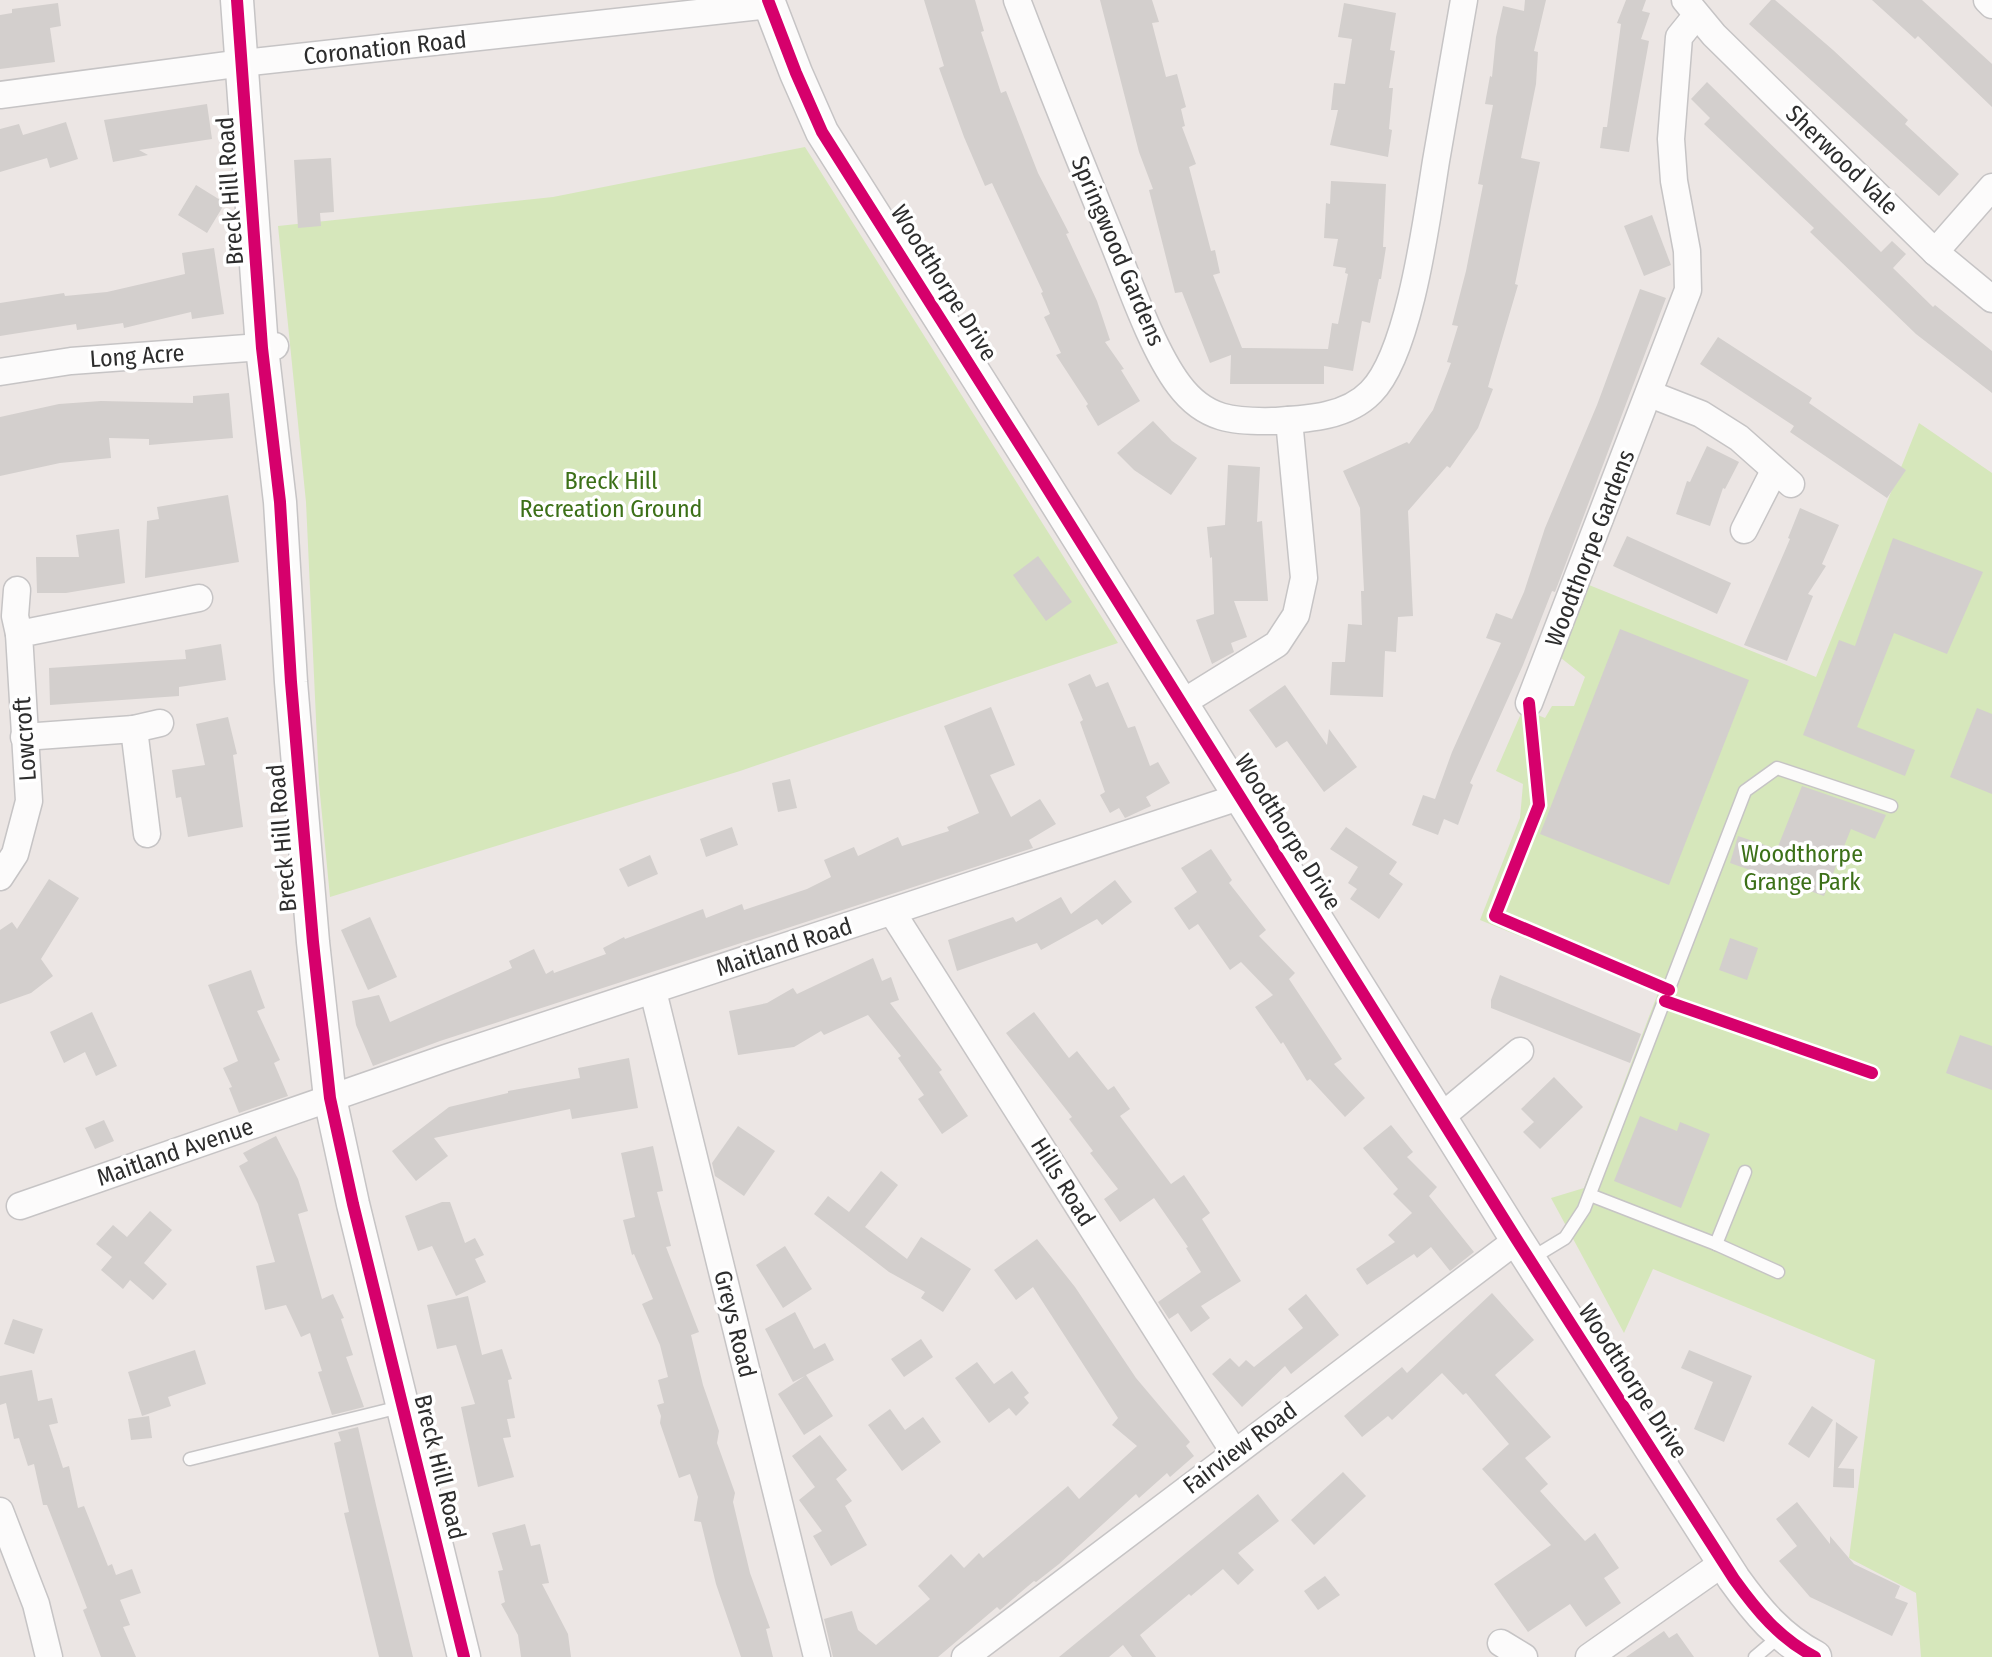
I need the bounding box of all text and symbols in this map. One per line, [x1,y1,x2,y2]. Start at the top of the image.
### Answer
street label: Coronation Road [302,26,468,70]
street label: Sherwood Vale [1780,100,1904,220]
street label: Breck Hill Road [211,116,249,266]
street label: Springwood Gardens [1065,152,1171,350]
street label: Woodthorpe Drive [885,200,1003,366]
street label: Long Acre [89,339,185,373]
street label: Woodthorpe Gardens [1540,446,1640,650]
park label: Breck Hill Recreation Ground [520,467,702,523]
street label: Lowcroft [8,696,42,782]
street label: Woodthorpe Drive [1229,749,1347,915]
street label: Breck Hill Road [262,763,302,913]
park label: Woodthorpe Grange Park [1741,840,1863,896]
street label: Maitland Road [712,912,856,982]
street label: Maitland Avenue [93,1112,257,1192]
street label: Hills Road [1025,1133,1101,1231]
street label: Greys Road [708,1268,762,1380]
street label: Woodthorpe Drive [1573,1299,1693,1463]
street label: Breck Hill Road [408,1392,472,1542]
street label: Fairview Road [1178,1396,1302,1500]

